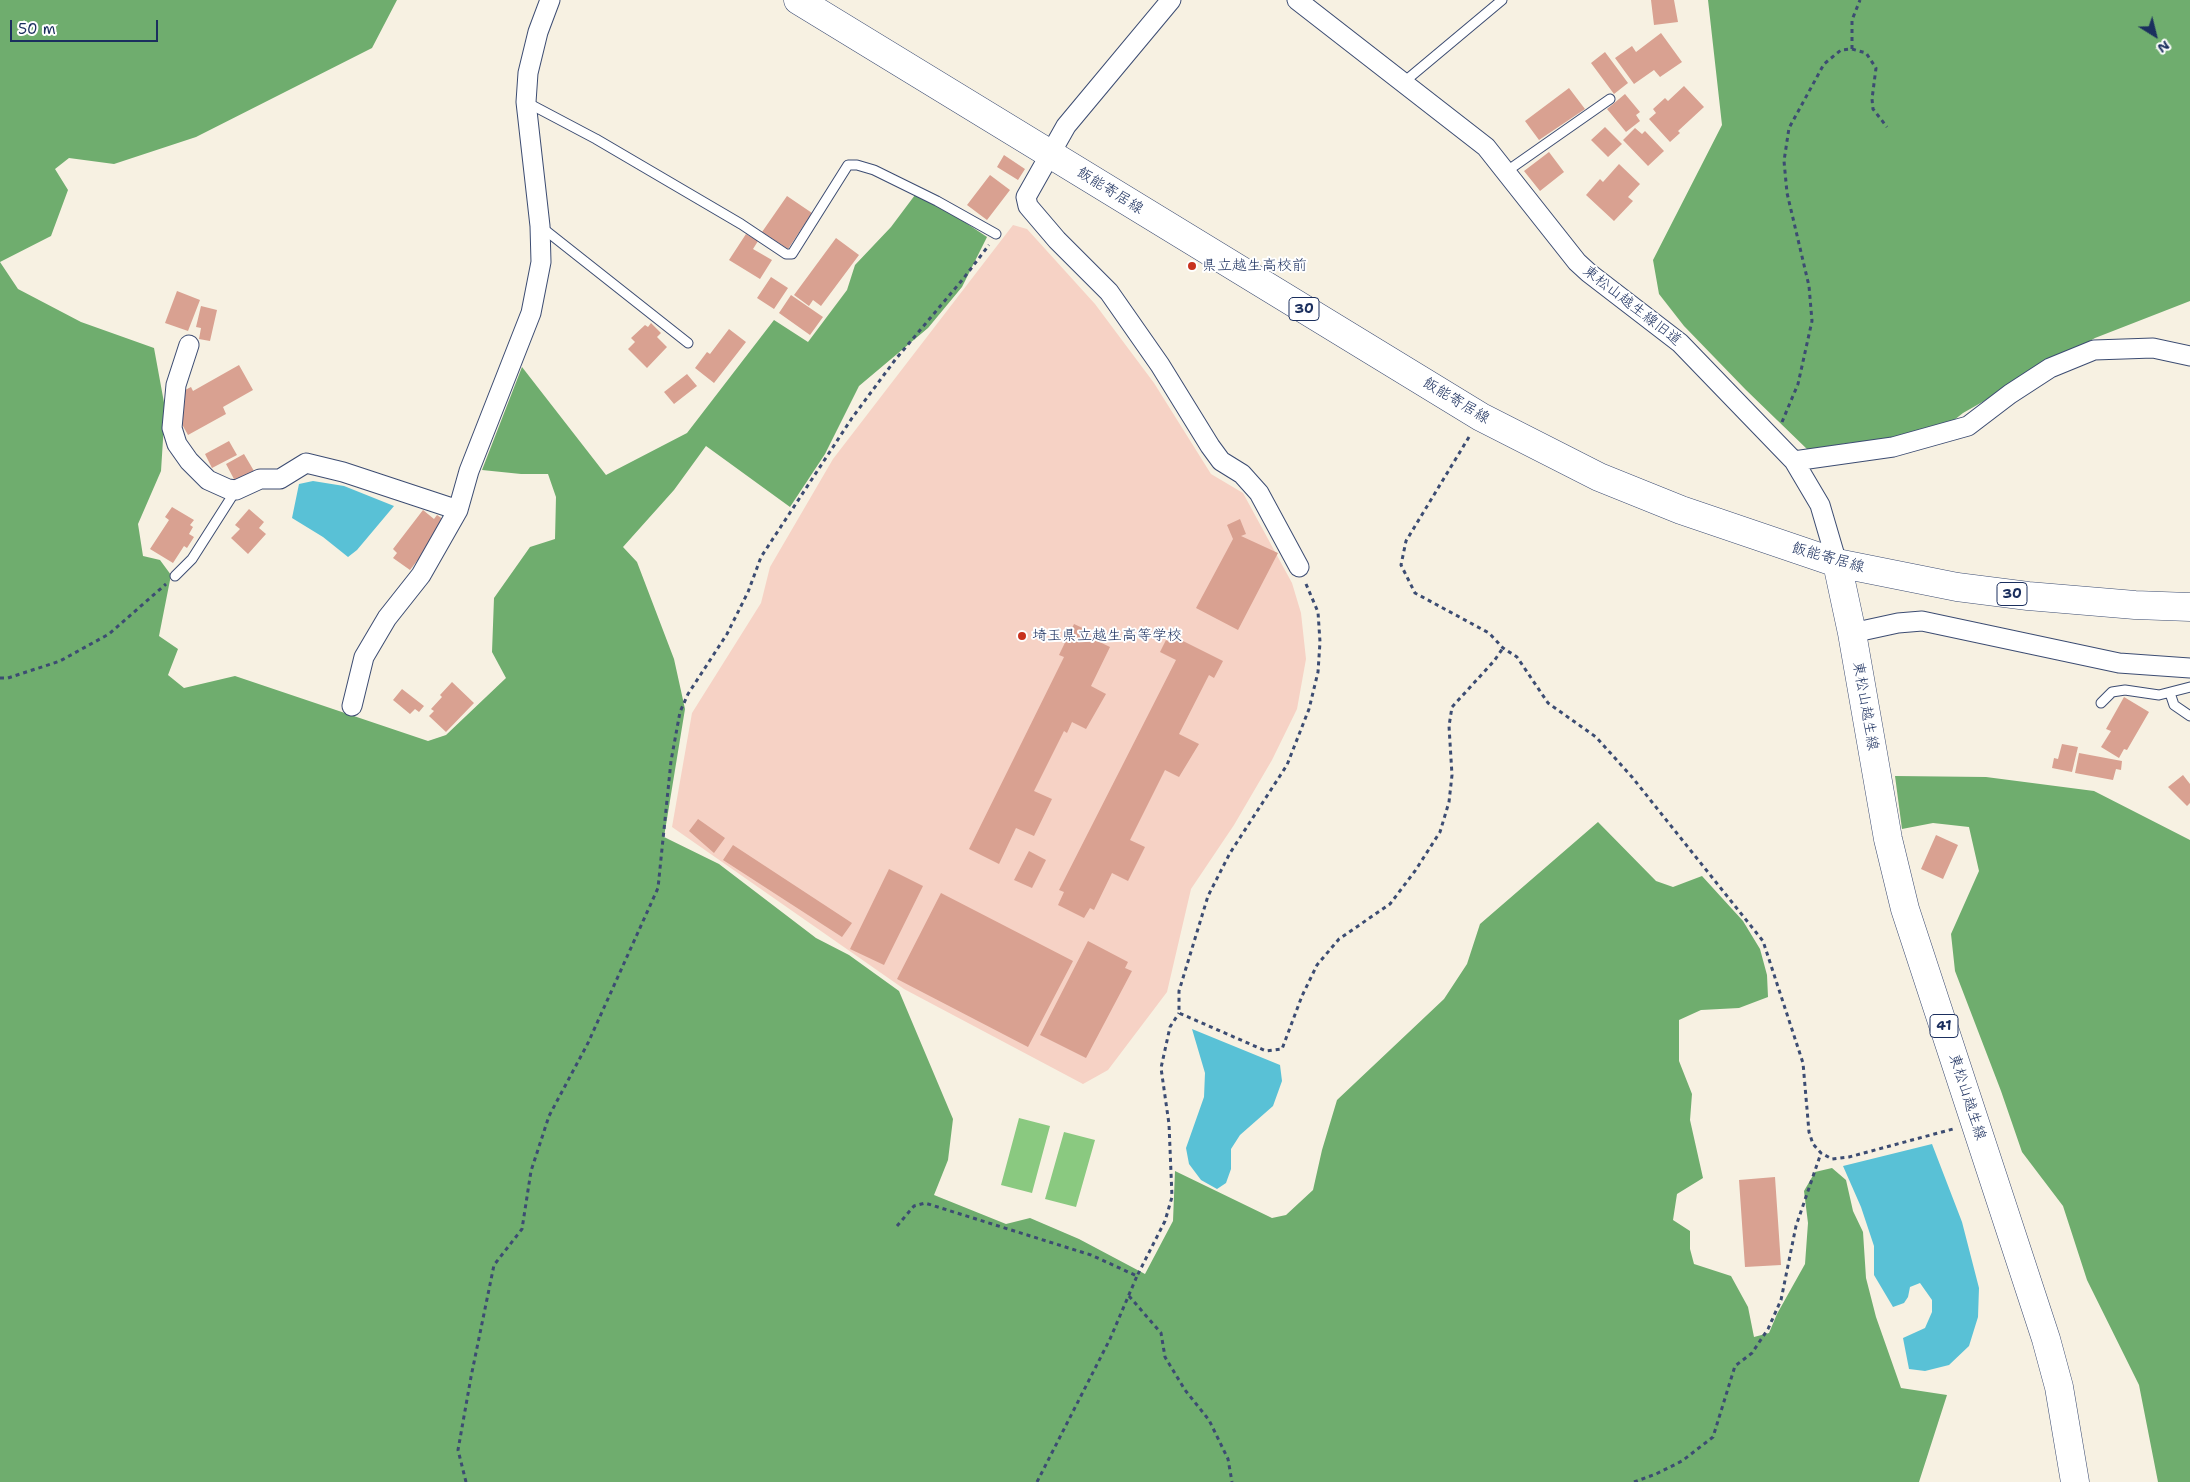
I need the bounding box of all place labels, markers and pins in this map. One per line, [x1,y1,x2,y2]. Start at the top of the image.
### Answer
place label: 県立越生高校前 [1202,257,1307,275]
marker: 県立越生高校前 [1186,260,1198,272]
place label: 埼玉県立越生高等学校 [1032,627,1182,645]
marker: 埼玉県立越生高等学校 [1016,630,1028,642]

